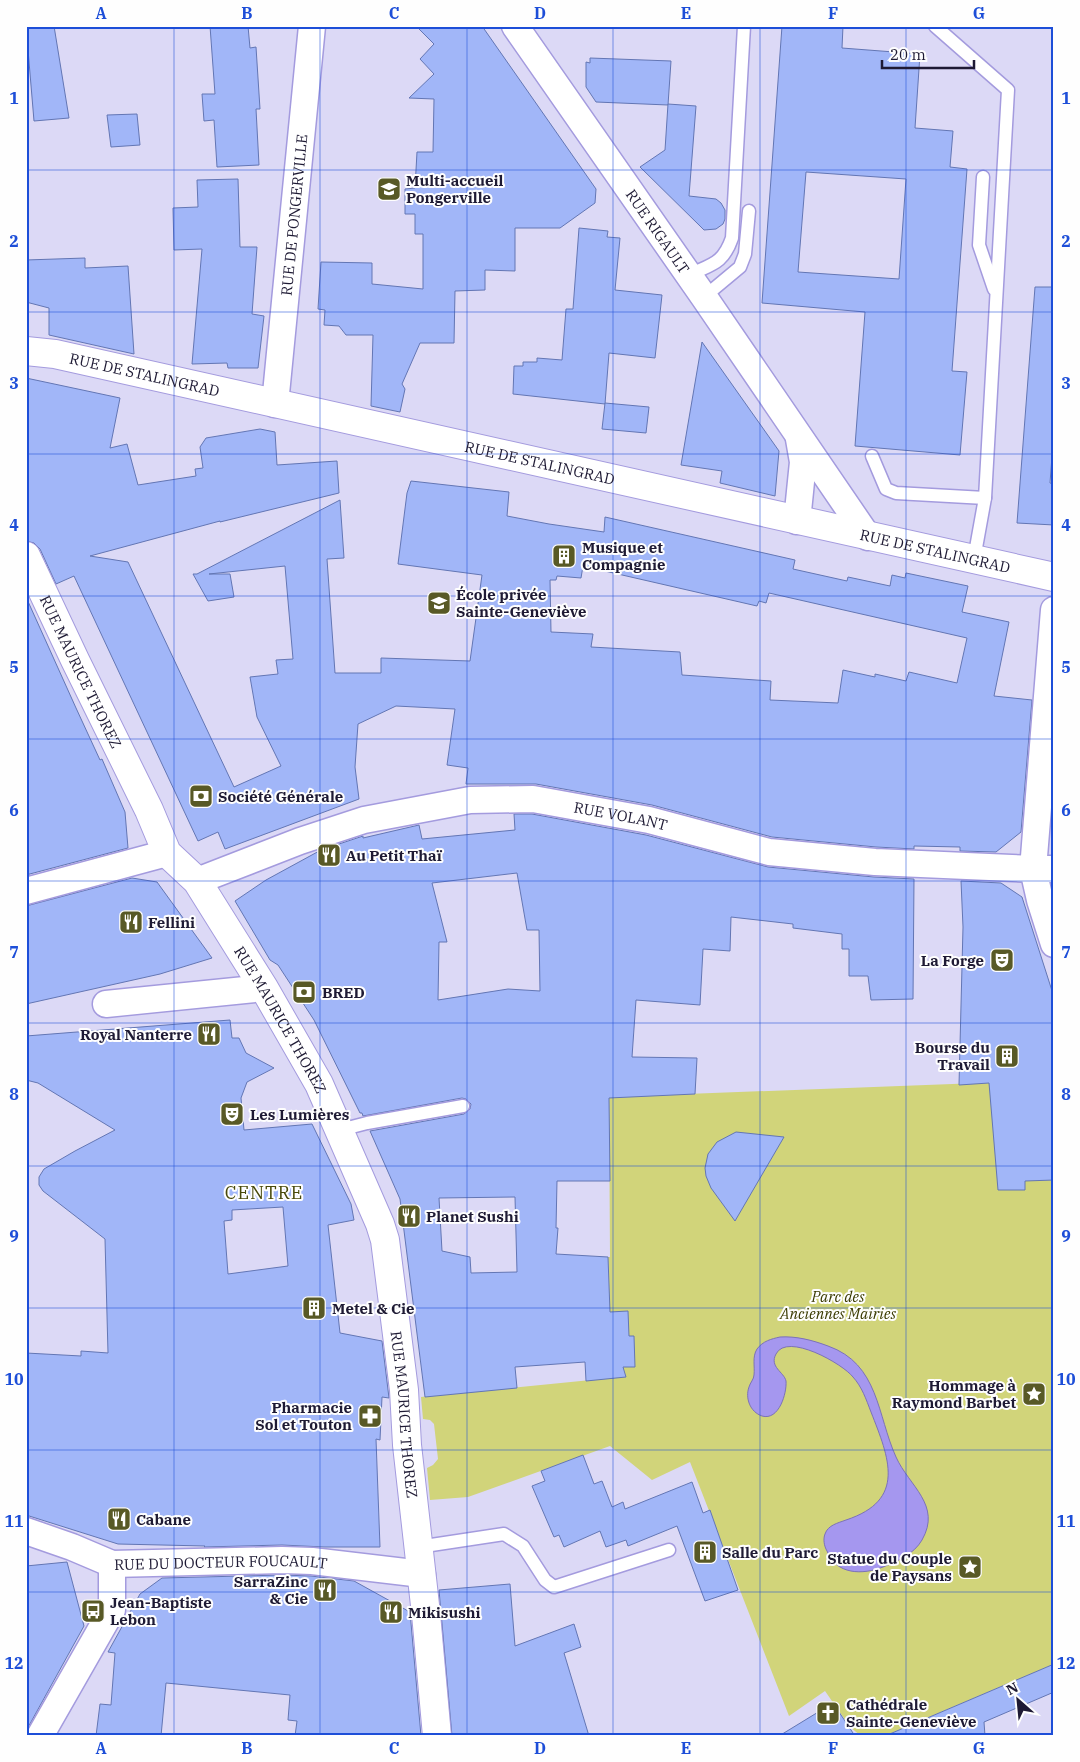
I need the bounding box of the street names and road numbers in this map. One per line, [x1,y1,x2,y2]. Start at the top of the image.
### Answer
street label: RUE DE PONGERVILLE [276,133,311,297]
street label: RUE RIGAULT [622,185,694,277]
street label: RUE DE STALINGRAD [68,348,222,400]
street label: RUE DE STALINGRAD [463,436,617,488]
street label: RUE DE STALINGRAD [858,524,1012,576]
street label: RUE MAURICE THOREZ [36,592,126,751]
street label: RUE VOLANT [572,797,670,834]
street label: RUE MAURICE THOREZ [230,942,331,1096]
street label: RUE MAURICE THOREZ [387,1330,422,1499]
street label: RUE DU DOCTEUR FOUCAULT [114,1550,329,1573]

